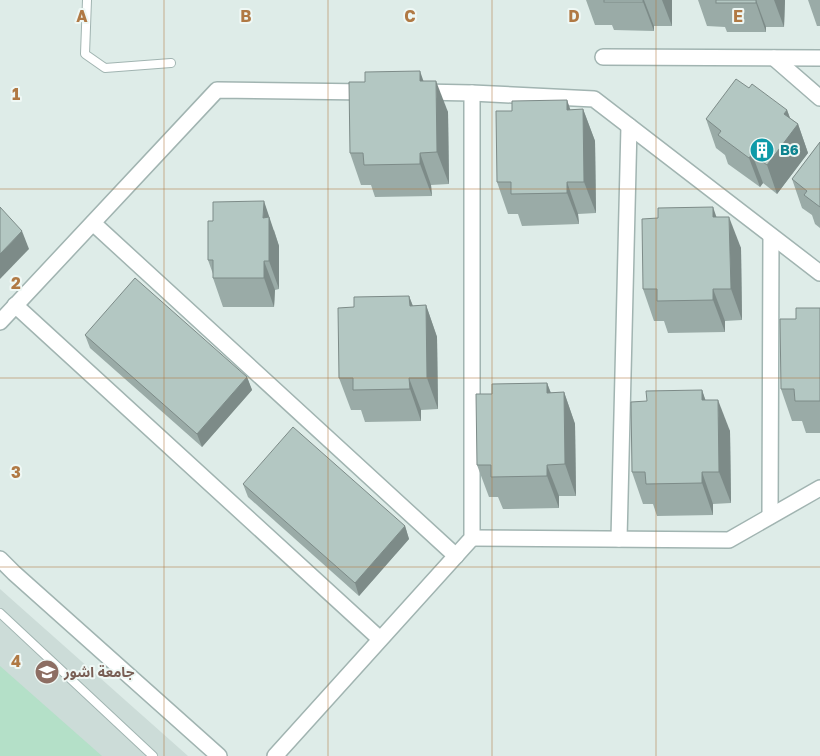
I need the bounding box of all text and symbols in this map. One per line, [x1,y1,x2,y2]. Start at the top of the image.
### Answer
text: A [76,6,88,26]
text: B [240,6,252,26]
text: C [404,6,416,26]
text: D [568,6,580,26]
text: E [733,6,743,26]
text: 1 [12,84,20,104]
building icon: B6 [749,137,775,163]
place label: B6 [780,141,799,158]
text: 2 [11,273,21,293]
text: 3 [11,462,21,482]
text: 4 [11,651,21,671]
school or university icon: جامعة اشور [34,659,60,685]
place label: جامعة اشور [63,663,135,681]

